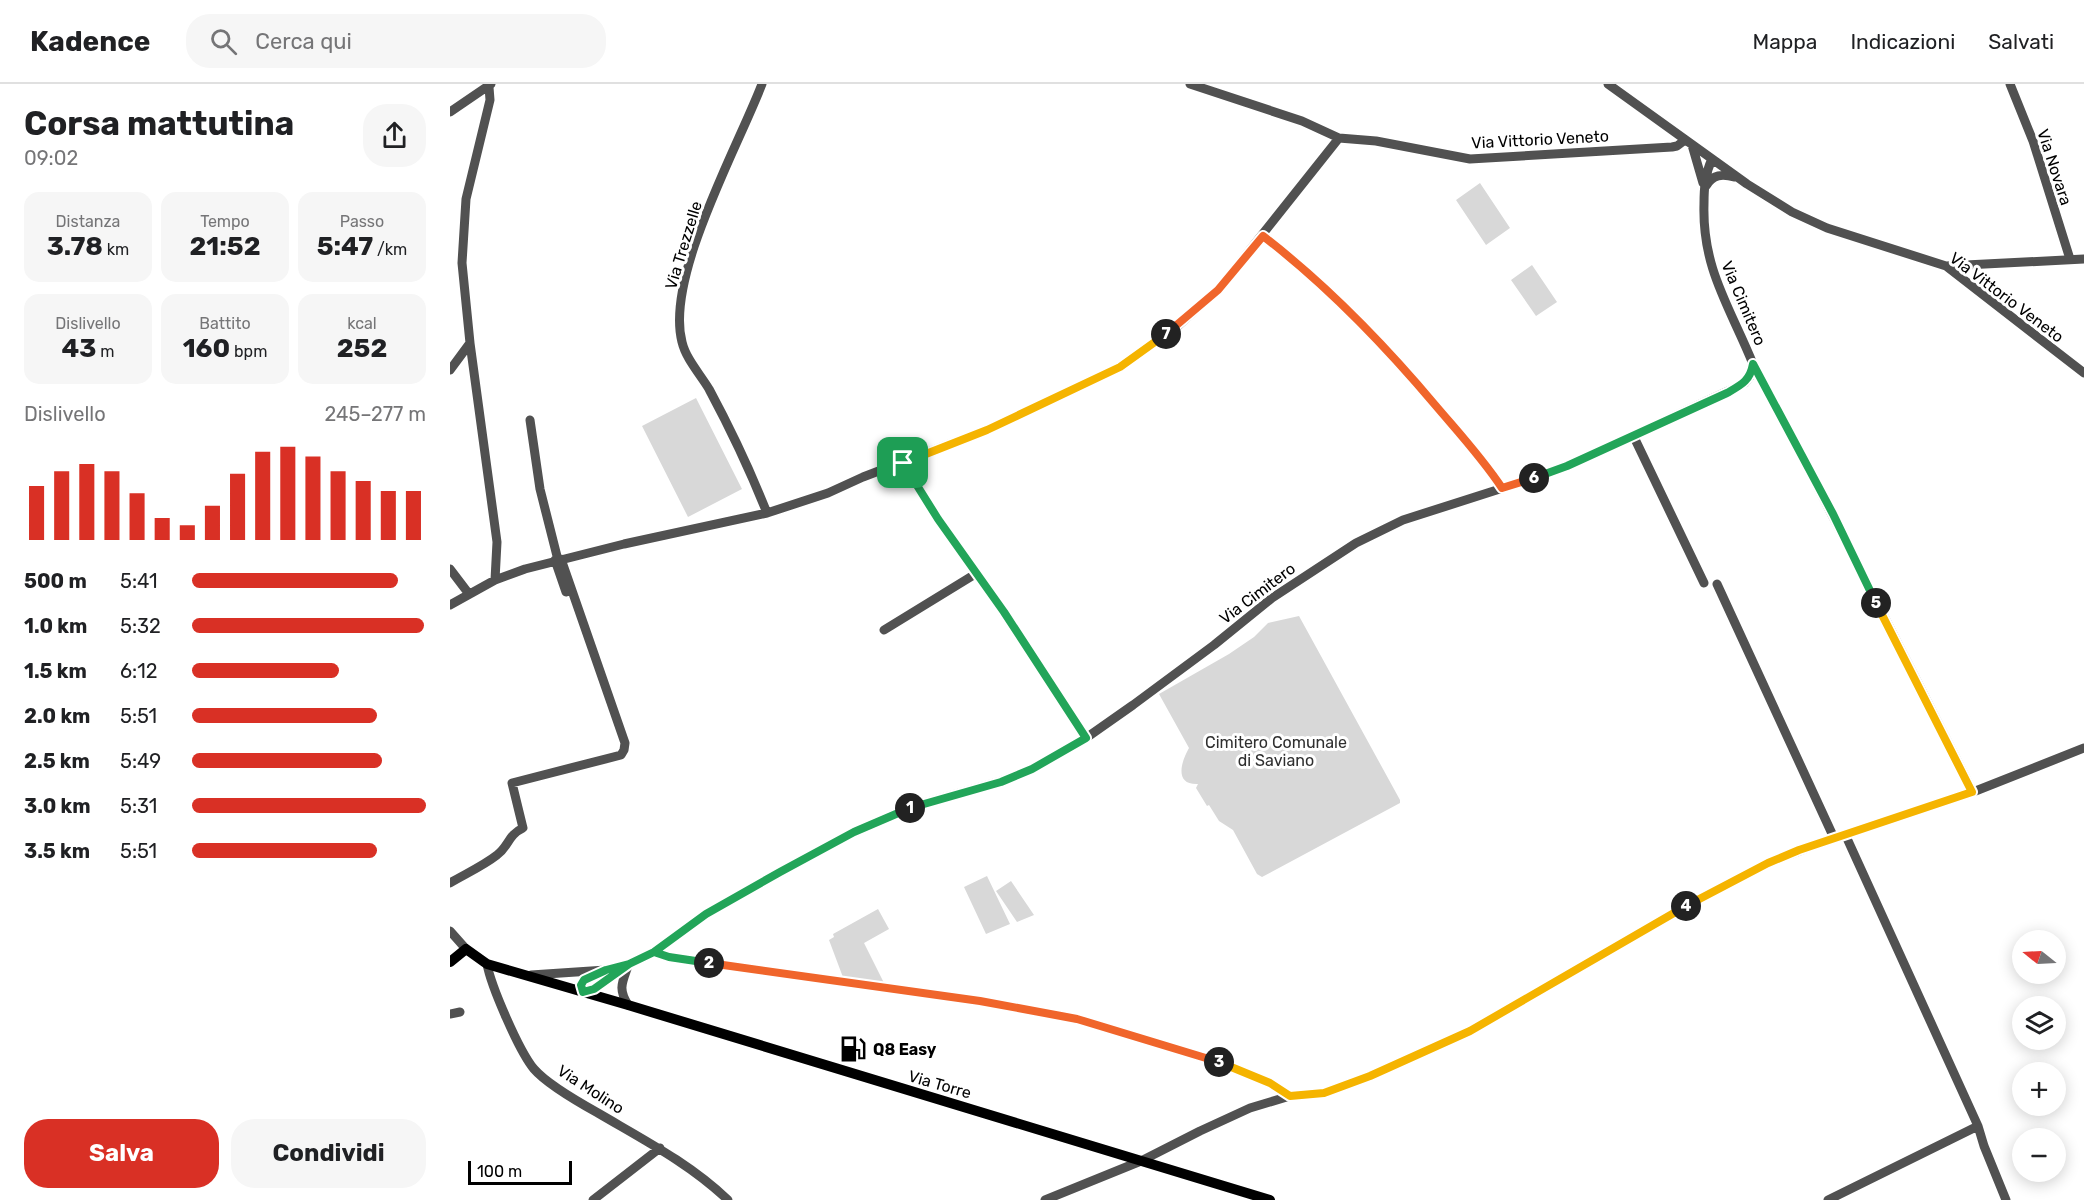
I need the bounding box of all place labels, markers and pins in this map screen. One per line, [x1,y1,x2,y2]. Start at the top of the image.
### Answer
pin: 7 [1151,319,1181,349]
pin [877,437,928,488]
pin: 6 [1519,463,1549,493]
pin: 5 [1861,588,1891,618]
pin: 1 [895,793,925,823]
pin: 4 [1671,891,1701,921]
pin: 2 [694,948,724,978]
fuel station icon: Q8 Easy [838,1034,868,1064]
place label: Q8 Easy [873,1040,937,1059]
pin: 3 [1204,1047,1234,1077]

